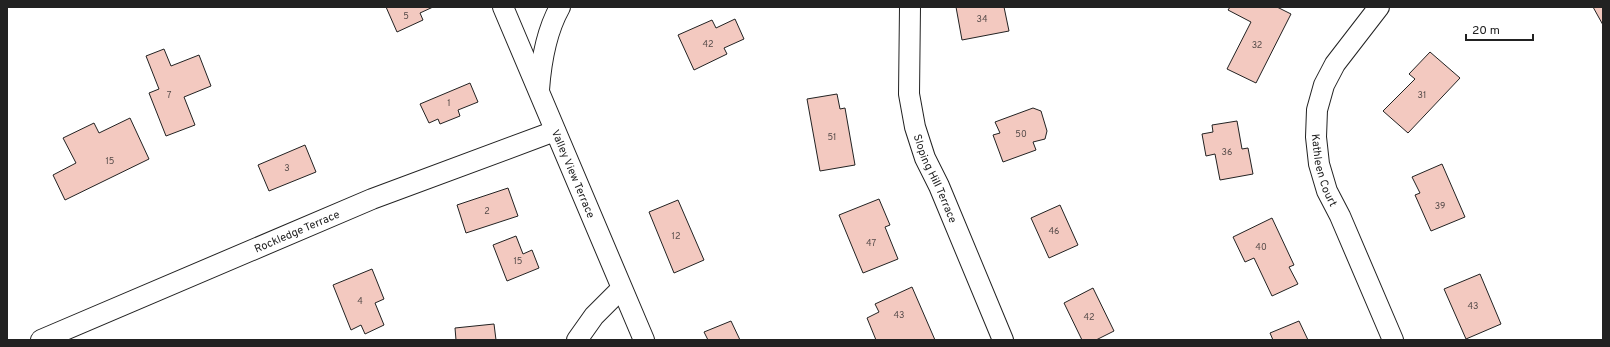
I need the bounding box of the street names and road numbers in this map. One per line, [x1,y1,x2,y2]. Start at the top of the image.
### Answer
street label: Valley View Terrace [548,128,598,220]
street label: Sloping Hill Terrace [910,133,960,225]
street label: Kathleen Court [1308,133,1340,209]
street label: Rockledge Terrace [252,208,342,256]

